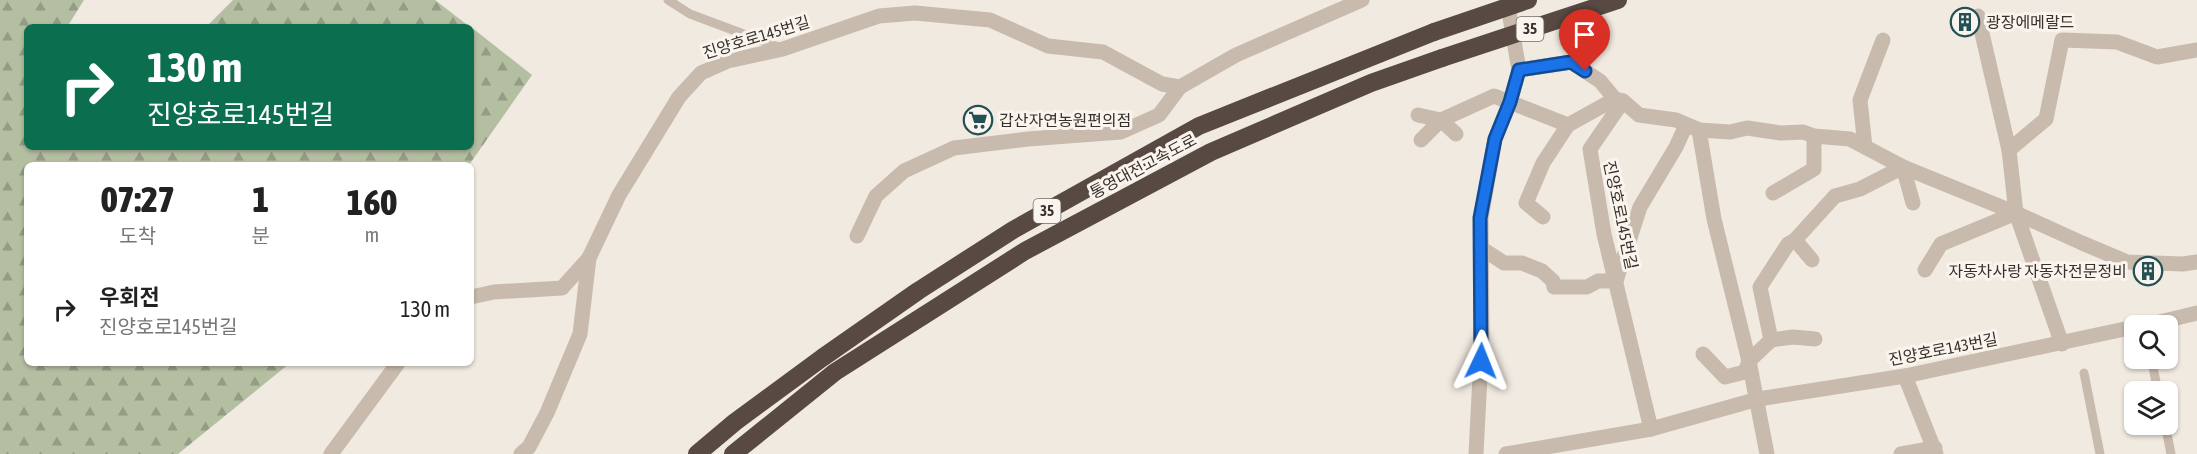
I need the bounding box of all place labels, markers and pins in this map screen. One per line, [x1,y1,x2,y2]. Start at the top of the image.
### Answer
building icon: 광장에메랄드 [1949,6,1981,38]
pin [1559,9,1610,71]
place label: 광장에메랄드 [1986,13,2074,31]
supermarket icon: 갑산자연농원편의점 [962,104,994,136]
place label: 갑산자연농원편의점 [999,111,1131,129]
building icon: 자동차사랑 자동차전문정비 [2132,255,2164,287]
place label: 자동차사랑 자동차전문정비 [1948,262,2127,280]

